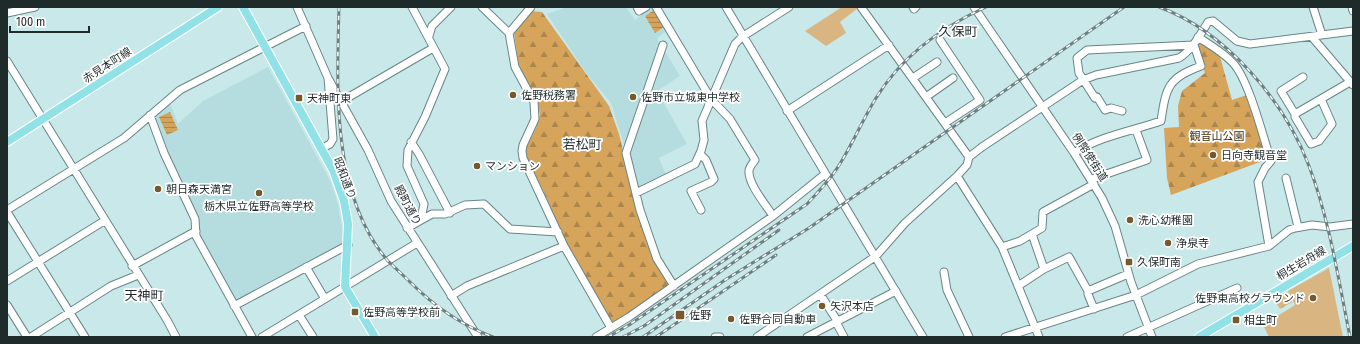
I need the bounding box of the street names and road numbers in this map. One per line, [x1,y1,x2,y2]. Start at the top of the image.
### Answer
street label: 赤見本町線 [81,45,134,86]
street label: 例幣使街道 [1069,131,1110,184]
street label: 昭和通り [331,155,358,201]
street label: 殿町通り [391,183,424,228]
street label: 桐生岩舟線 [1274,244,1328,283]

